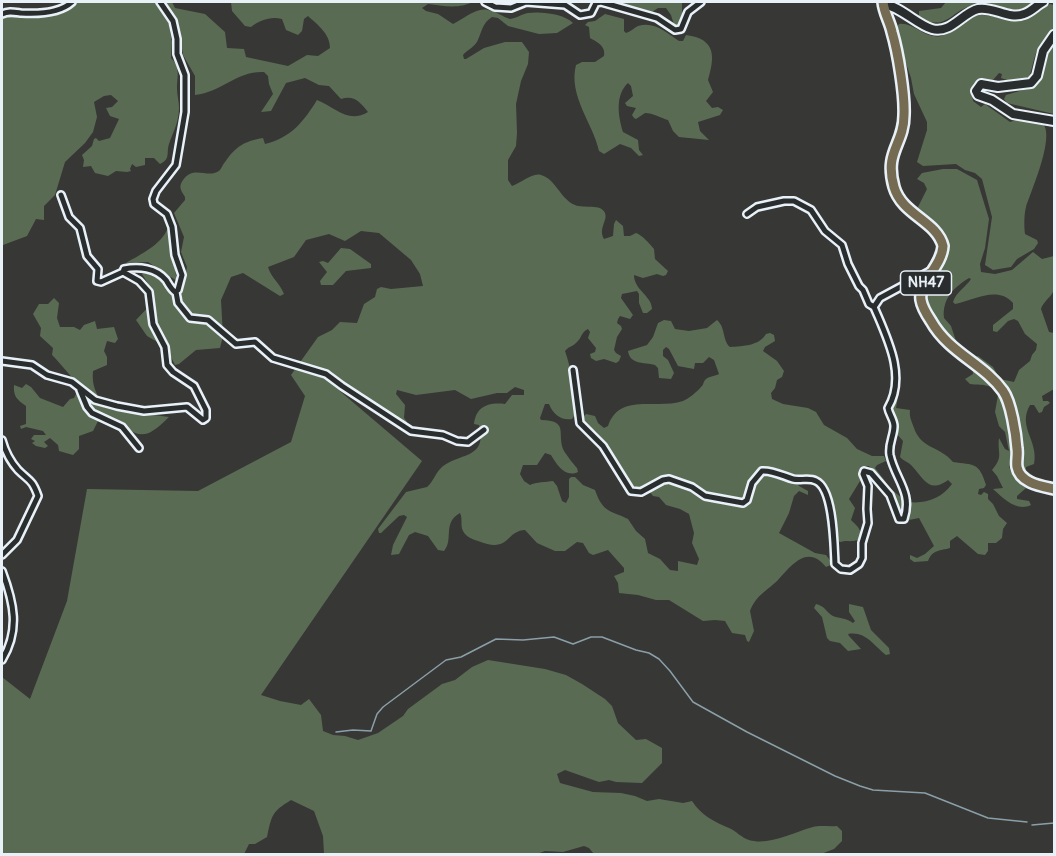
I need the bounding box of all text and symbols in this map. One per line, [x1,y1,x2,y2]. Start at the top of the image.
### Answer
road number: NH47 [900,271,952,295]

